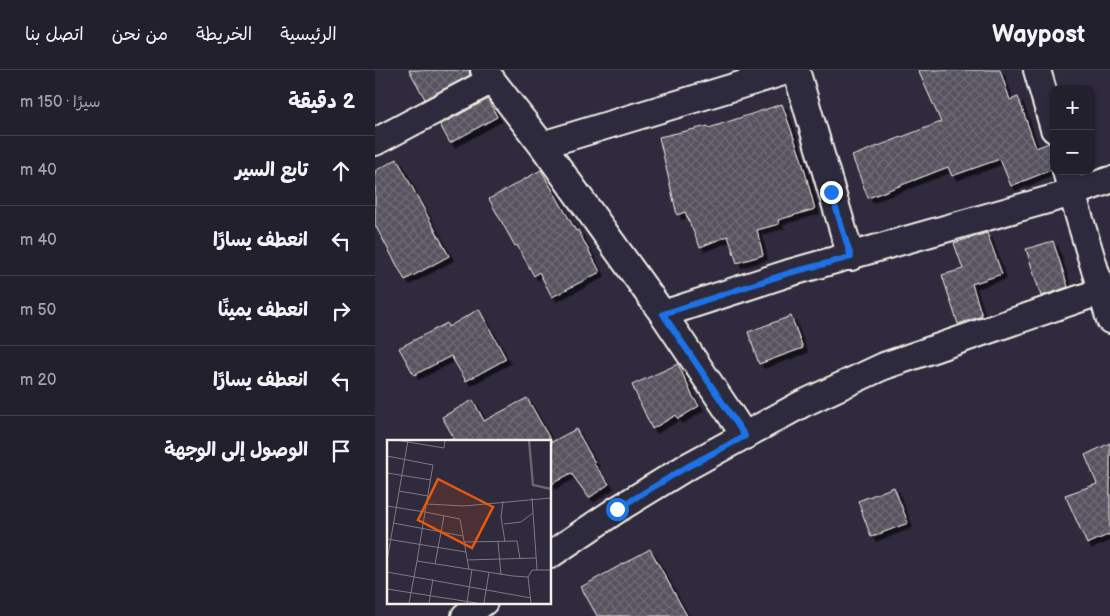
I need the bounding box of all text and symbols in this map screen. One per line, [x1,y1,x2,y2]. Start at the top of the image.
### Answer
text: Waypost [992,20,1085,49]
text: اتصل بنا [25,24,84,45]
text: من نحن [112,24,168,45]
text: الخريطة [196,24,252,45]
text: الرئيسية [280,24,337,45]
map controls [1050,85,1095,175]
button: + [1050,85,1095,130]
text: 2 دقيقة [288,89,355,114]
text: سيرًا · 150 m [20,93,101,112]
button: − [1050,130,1095,175]
icon: ahead [327,157,355,185]
text: تابع السير [235,159,308,182]
text: 40 m [20,161,57,180]
route end [820,181,843,204]
icon: left [327,227,355,255]
text: انعطف يسارًا [213,229,308,252]
text: 40 m [20,231,57,250]
icon: right [327,297,355,325]
text: انعطف يمينًا [218,299,308,322]
text: 50 m [20,301,56,320]
icon: left [327,367,355,395]
text: انعطف يسارًا [213,369,308,392]
text: 20 m [20,371,56,390]
icon: arrive [327,437,355,465]
text: الوصول إلى الوجهة [164,439,308,462]
inset map [387,440,551,604]
route start [606,498,629,521]

